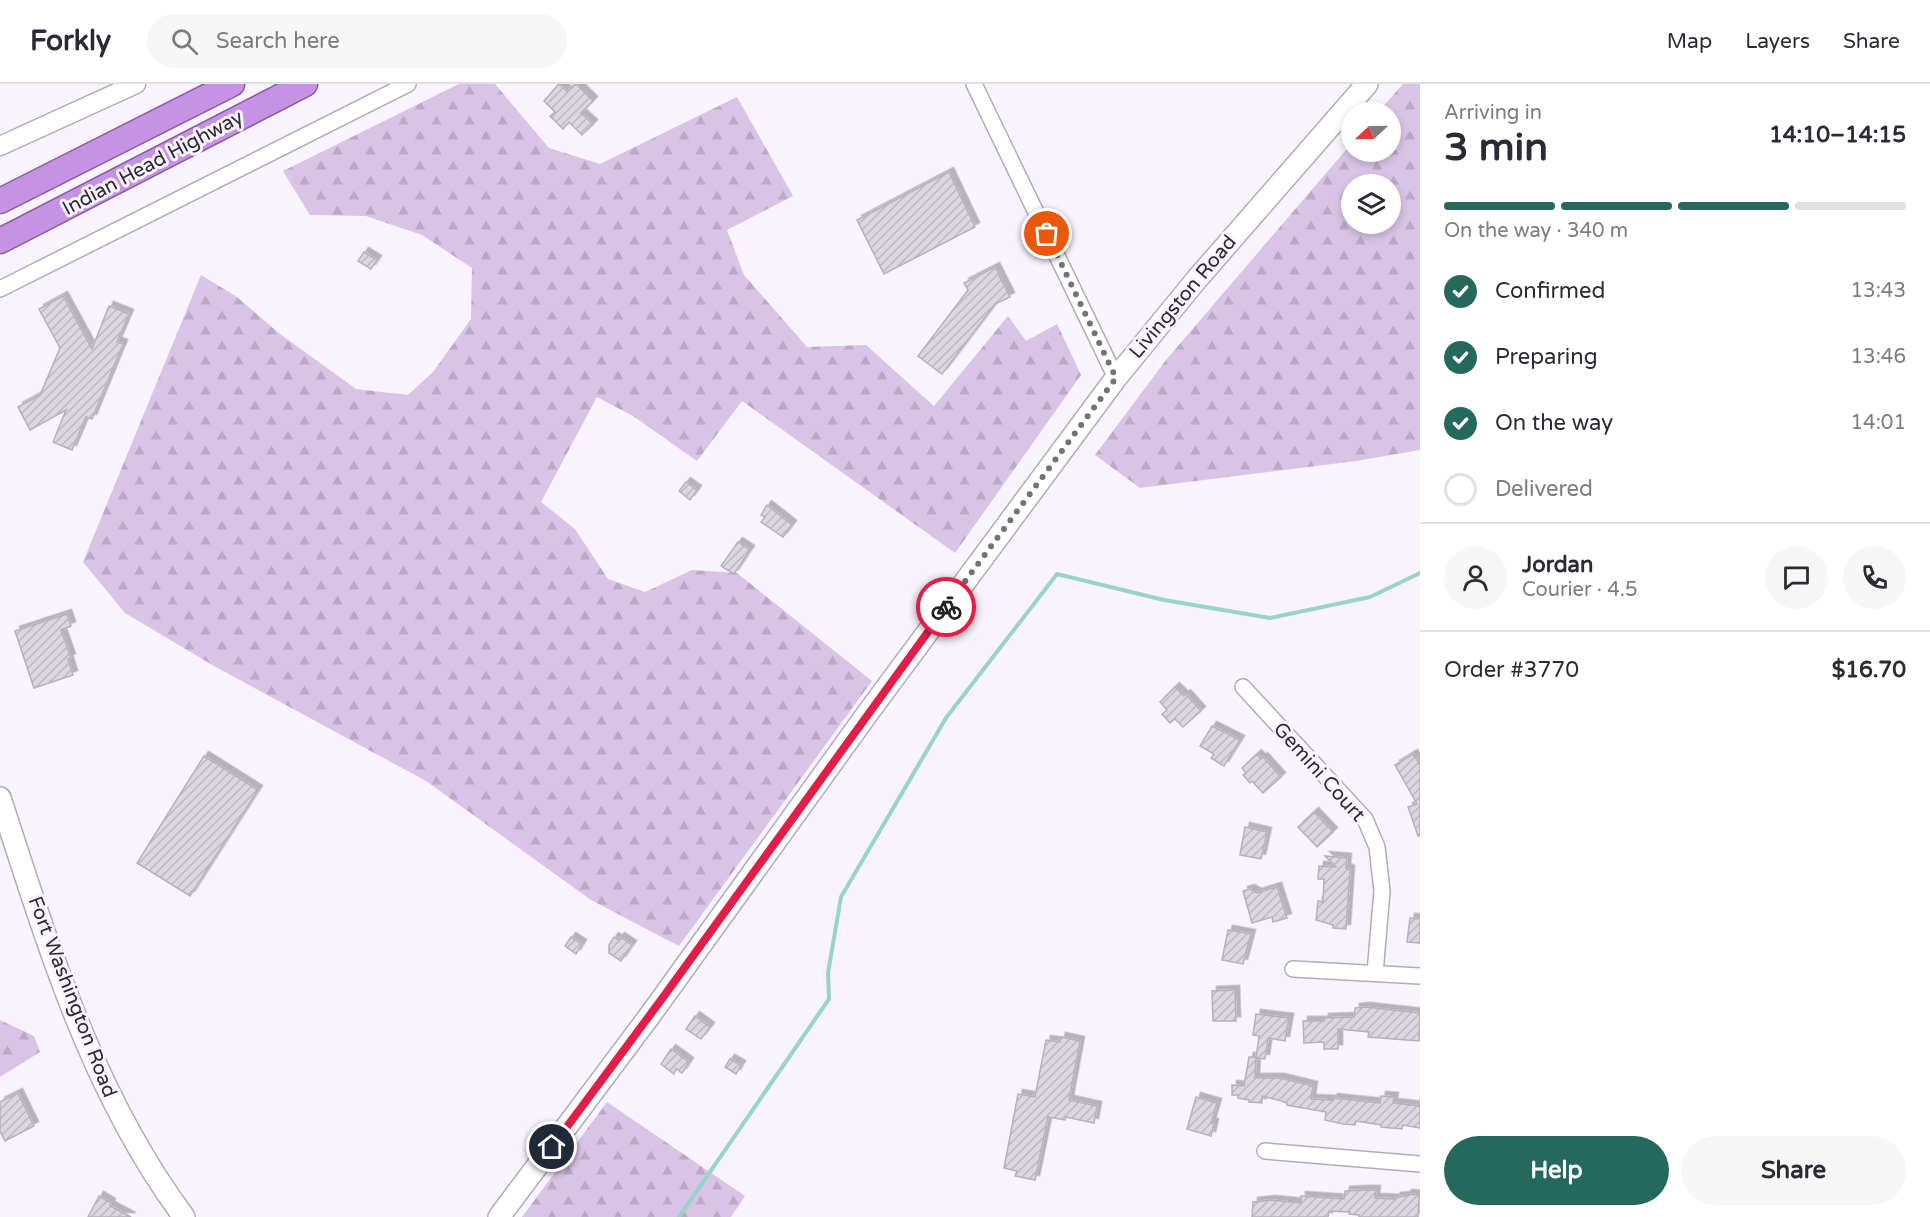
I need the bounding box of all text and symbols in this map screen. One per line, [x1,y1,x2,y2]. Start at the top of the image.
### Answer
search box [147,14,567,68]
text: Forkly [30,24,111,58]
icon: search [168,25,201,58]
text: Search here [216,28,340,54]
text: Map [1667,29,1712,54]
text: Layers [1745,29,1810,54]
text: Share [1843,29,1900,54]
text: Arriving in [1444,101,1542,125]
north arrow [1341,102,1401,162]
map controls [1341,102,1401,234]
street label: Indian Head Highway [59,105,248,221]
text: 14:10–14:15 [1769,122,1906,148]
text: 3 min [1444,124,1548,171]
button: layers [1341,174,1401,234]
pin [1021,208,1072,259]
icon: bag [1030,217,1063,250]
text: On the way · 340 m [1444,219,1628,243]
street label: Livingston Road [1124,230,1242,364]
icon: check [1444,275,1477,308]
text: Confirmed [1495,278,1605,304]
text: 13:43 [1851,279,1906,303]
icon: check [1444,341,1477,374]
text: Preparing [1495,344,1598,370]
text: 13:46 [1851,345,1906,369]
icon: check [1444,407,1477,440]
text: On the way [1495,410,1613,436]
text: 14:01 [1851,411,1906,435]
text: Delivered [1495,476,1593,502]
button: person [1444,546,1507,609]
button: chat [1765,546,1828,609]
button: phone [1843,546,1906,609]
text: Jordan [1522,552,1593,578]
courier [916,577,976,637]
text: Courier · 4.5 [1522,578,1637,602]
icon: bike [930,591,963,624]
text: Order #3770 [1444,657,1579,683]
text: $16.70 [1832,657,1906,683]
street label: Gemini Court [1268,717,1370,827]
street label: Fort Washington Road [23,893,121,1101]
pin [526,1121,577,1172]
icon: home [535,1130,568,1163]
button: Help [1444,1136,1669,1205]
button: Share [1681,1136,1906,1205]

